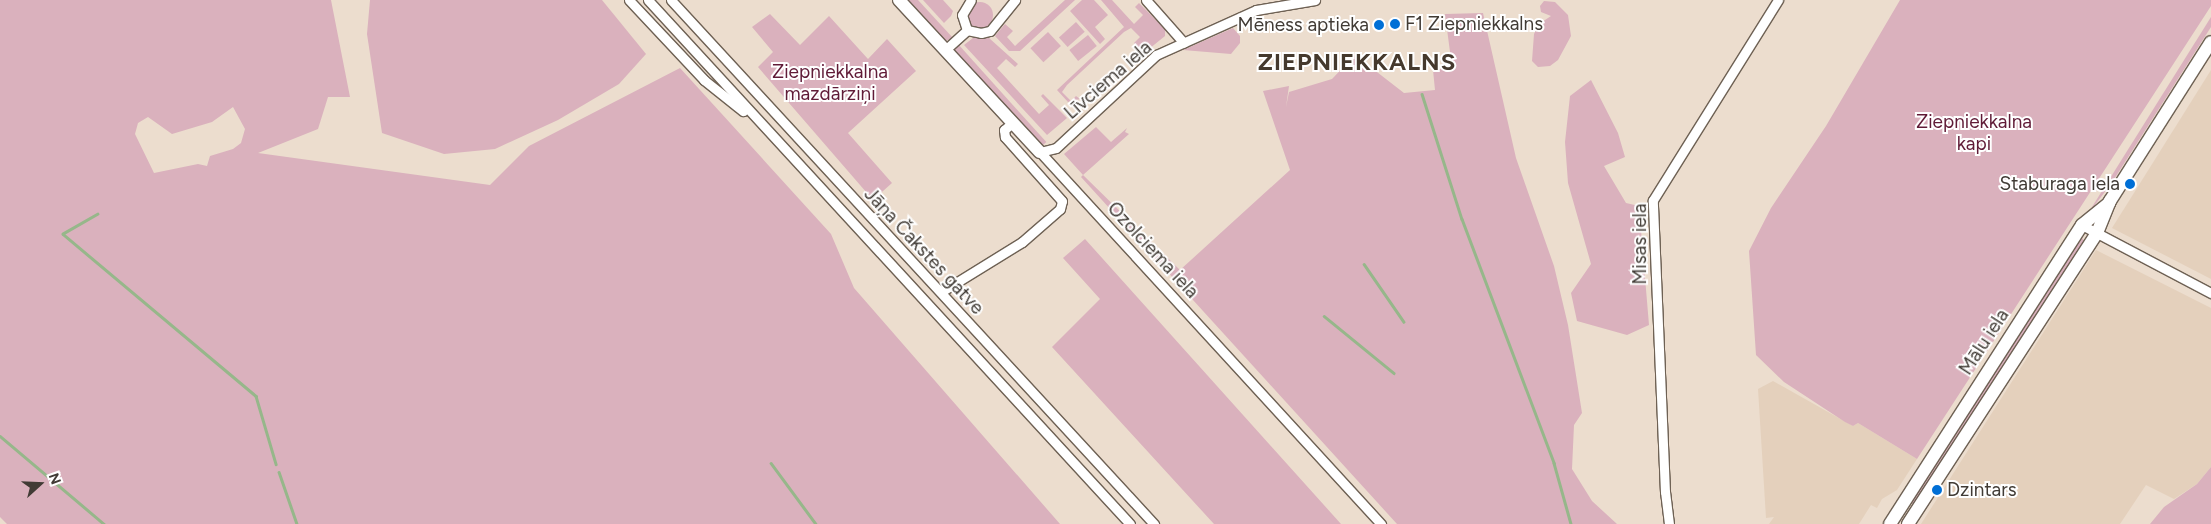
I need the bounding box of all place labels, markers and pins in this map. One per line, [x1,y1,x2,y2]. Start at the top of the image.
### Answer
place label: F1 Ziepniekkalns [1405,13,1543,35]
place label: Mēness aptieka [1238,14,1369,36]
marker: F1 Ziepniekkalns [1389,18,1401,30]
marker: Mēness aptieka [1373,19,1385,31]
place label: Staburaga iela [1999,173,2120,195]
marker: Staburaga iela [2124,178,2136,190]
place label: Dzintars [1947,479,2017,501]
marker: Dzintars [1931,484,1943,496]

